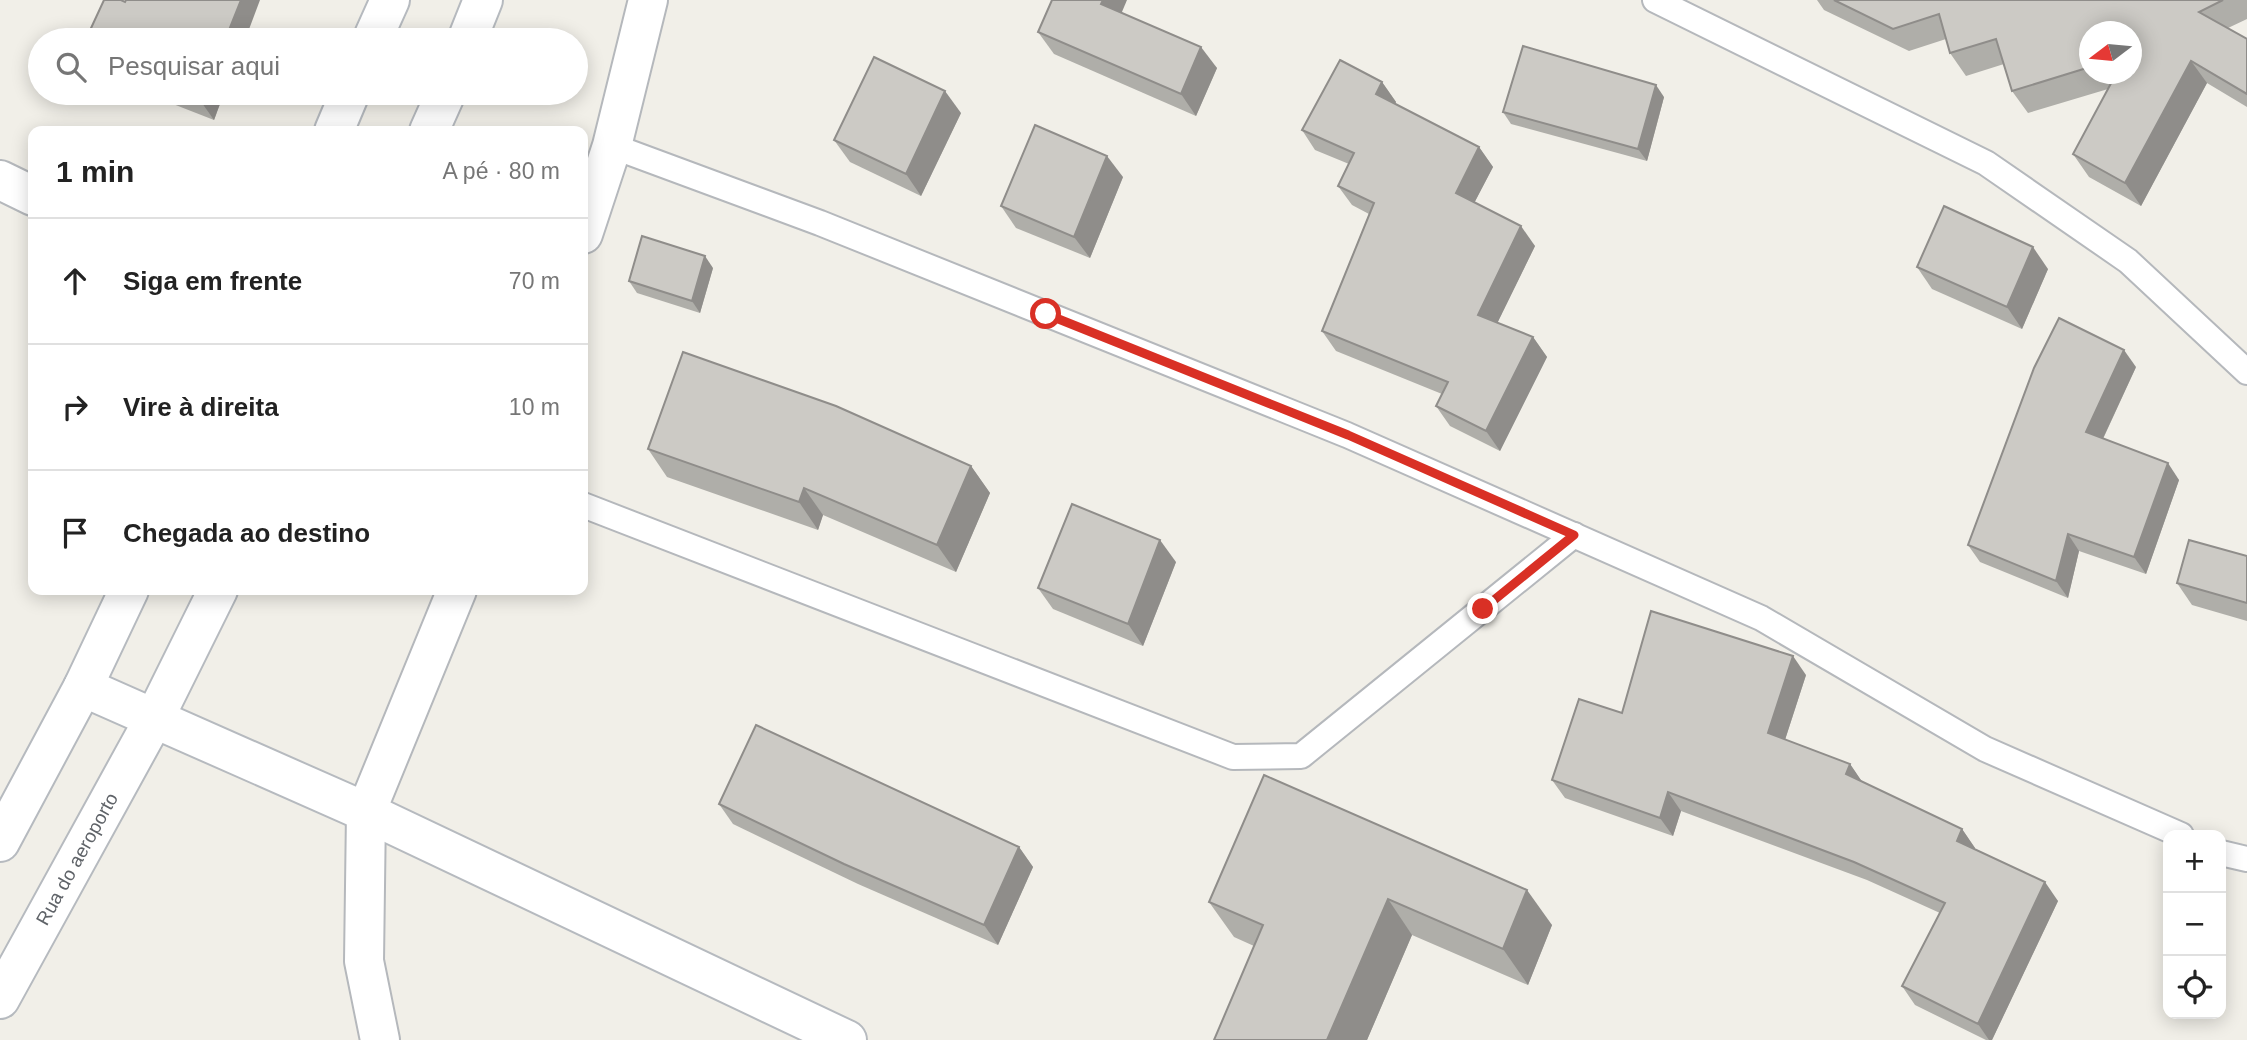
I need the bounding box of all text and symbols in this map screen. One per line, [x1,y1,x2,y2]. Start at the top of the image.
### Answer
north arrow [2079,21,2142,84]
search box [28,28,588,105]
icon: search [52,48,90,86]
text: Pesquisar aqui [108,51,280,81]
text: 1 min [56,155,134,188]
text: A pé · 80 m [442,158,560,184]
icon: ahead [56,262,94,300]
text: Siga em frente [123,266,302,296]
text: 70 m [509,268,560,294]
route start [1030,298,1061,329]
icon: right [56,388,94,426]
text: Vire à direita [123,392,279,422]
text: 10 m [509,394,560,420]
icon: arrive [56,514,94,552]
text: Chegada ao destino [123,518,370,548]
route end [1467,593,1498,624]
street label: Rua do aeroporto [32,789,122,929]
map controls [2163,830,2226,1019]
button: + [2163,830,2226,893]
button: − [2163,893,2226,956]
button: locate [2163,956,2226,1019]

